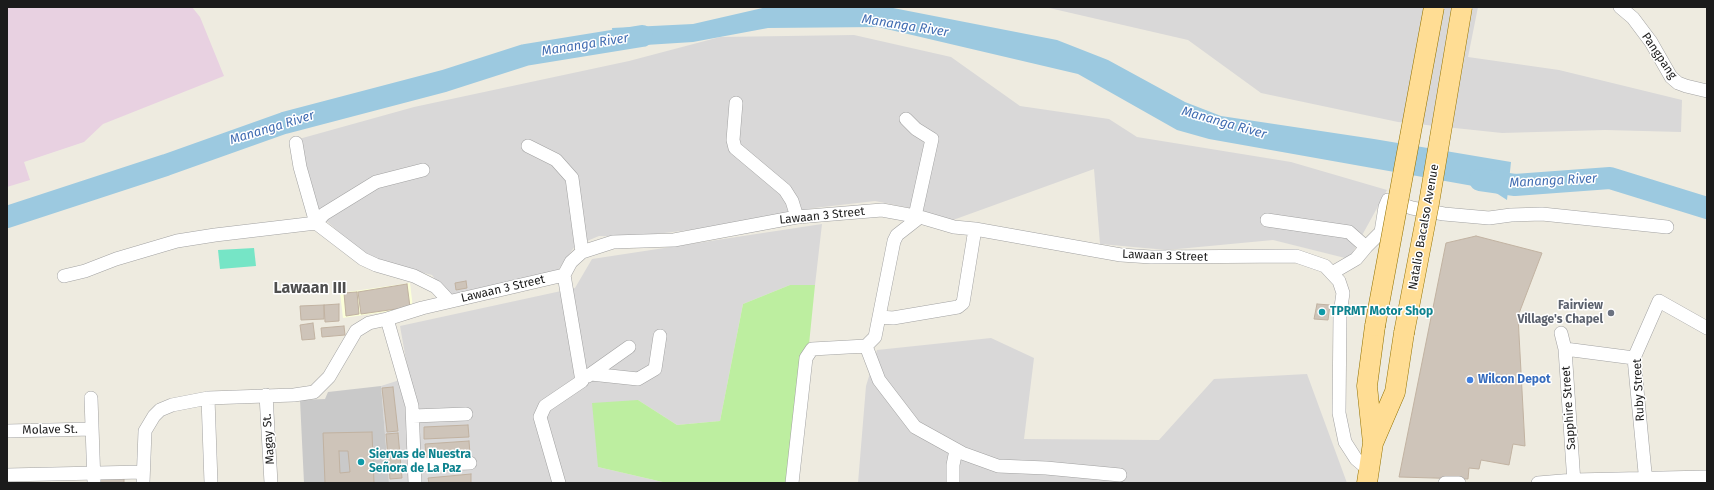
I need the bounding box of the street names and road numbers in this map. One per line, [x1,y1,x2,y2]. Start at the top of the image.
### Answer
street label: Pangpang [1638,30,1680,82]
street label: Natalio Bacalso Avenue [1406,163,1442,291]
street label: Lawaan 3 Street [779,204,865,228]
street label: Lawaan 3 Street [1122,247,1208,265]
street label: Lawaan 3 Street [460,272,546,306]
street label: Ruby Street [1630,358,1648,422]
street label: Sapphire Street [1559,365,1579,451]
street label: Magay St. [260,413,278,465]
street label: Molave St. [22,422,78,438]

